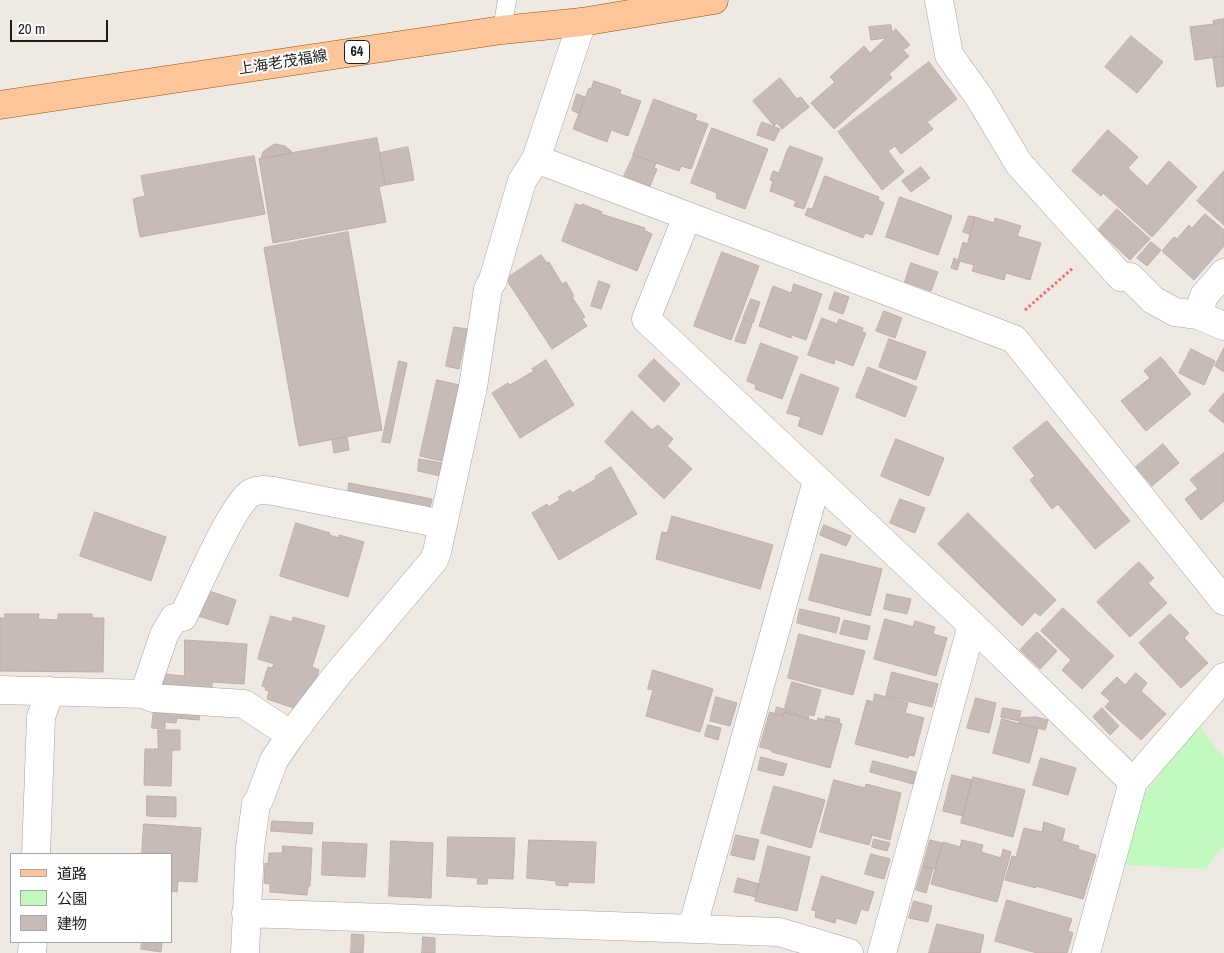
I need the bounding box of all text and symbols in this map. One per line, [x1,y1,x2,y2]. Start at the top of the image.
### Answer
scale bar [12,10,110,42]
text: 20 m [18,18,45,39]
road number: 64 [344,41,370,64]
street label: 上海老茂福線 [237,47,329,79]
legend [10,853,172,943]
text: 道路 [57,863,87,884]
text: 公園 [57,888,87,909]
text: 建物 [57,913,87,934]

